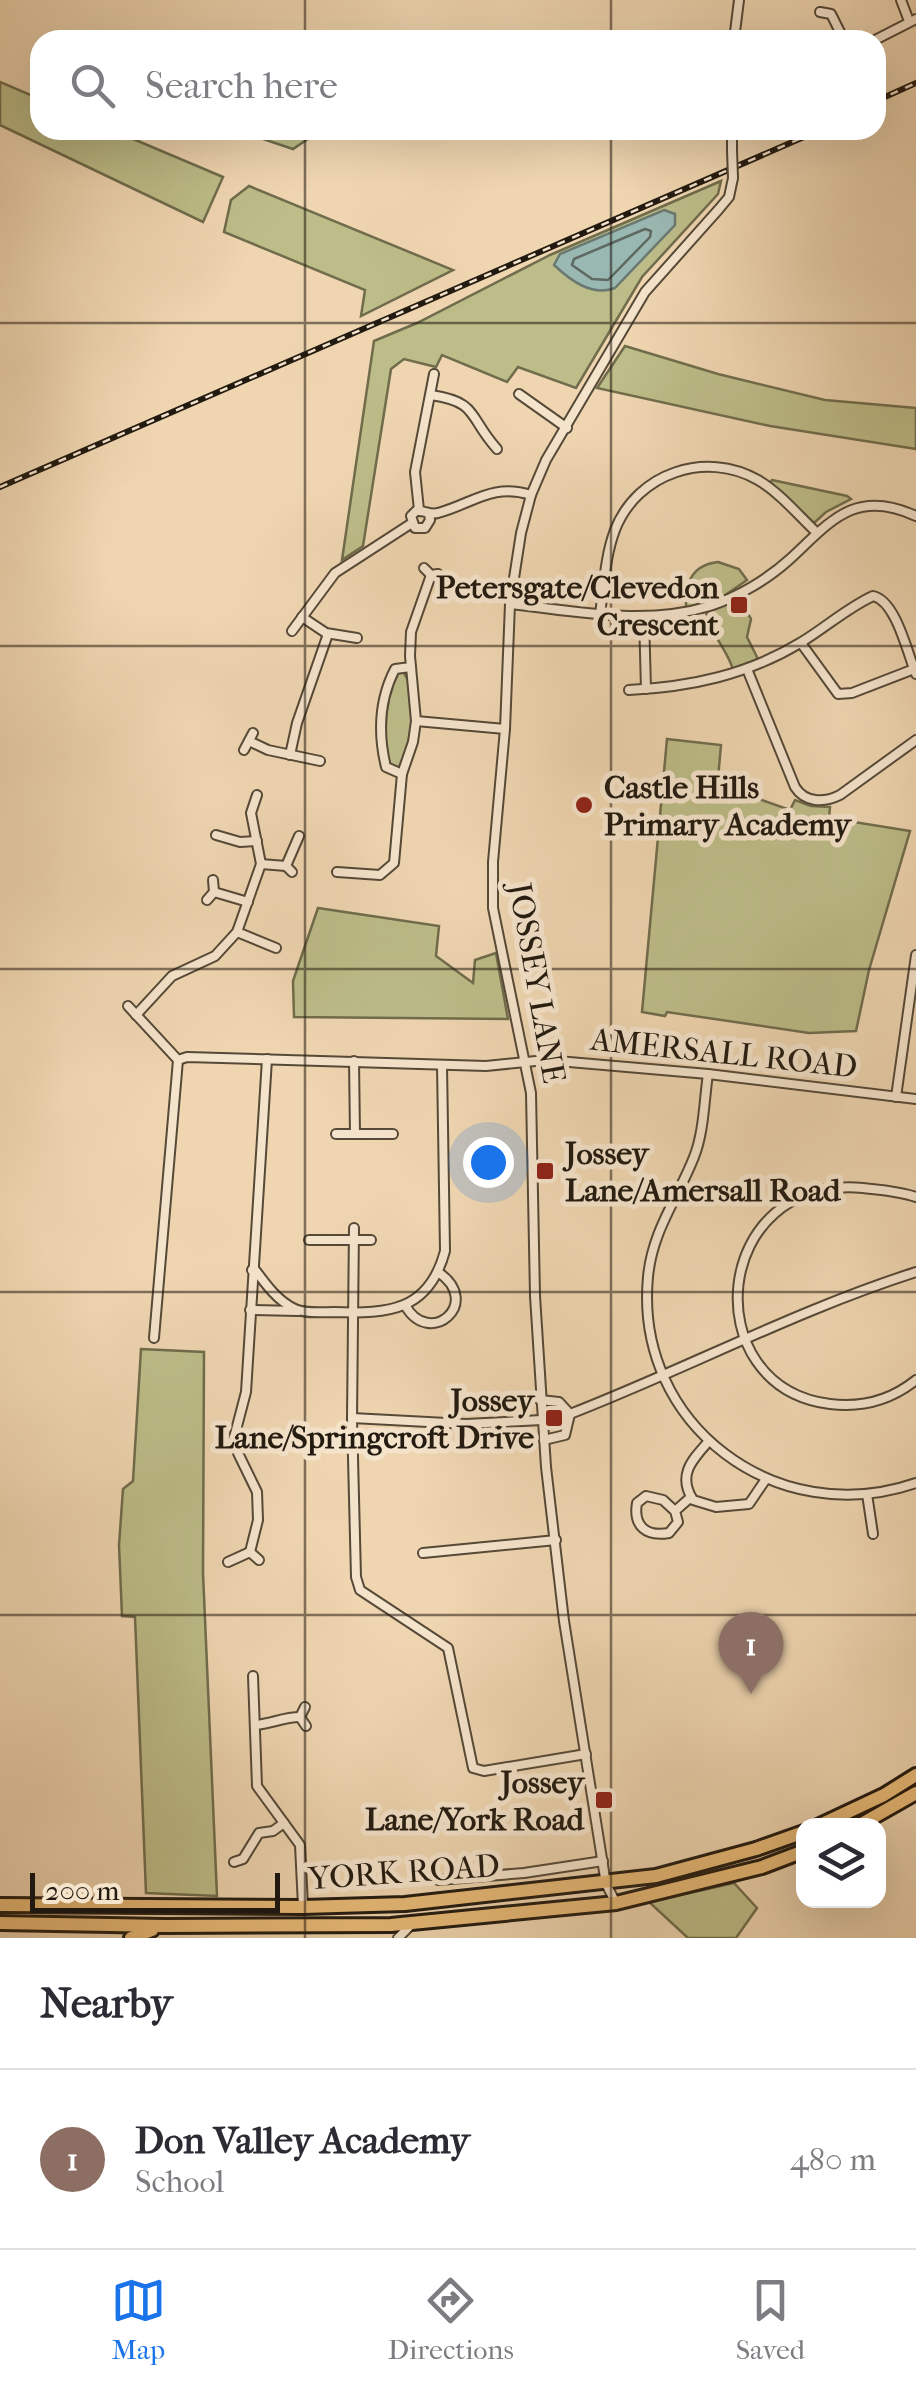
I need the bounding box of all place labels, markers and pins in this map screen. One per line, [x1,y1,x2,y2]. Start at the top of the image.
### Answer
place label: Petersgate/Clevedon Crescent [436,569,720,643]
marker: Petersgate/Clevedon Crescent [728,594,750,616]
place label: Castle Hills Primary Academy [604,769,853,843]
marker: Castle Hills Primary Academy [573,794,595,816]
place label: Jossey Lane/Amersall Road [562,1135,842,1209]
marker: Jossey Lane/Amersall Road [534,1160,556,1182]
place label: Jossey Lane/Springcroft Drive [215,1382,536,1456]
marker: Jossey Lane/Springcroft Drive [543,1407,565,1429]
pin: 1 [718,1612,784,1694]
place label: Jossey Lane/York Road [365,1764,586,1838]
marker: Jossey Lane/York Road [593,1789,615,1811]

